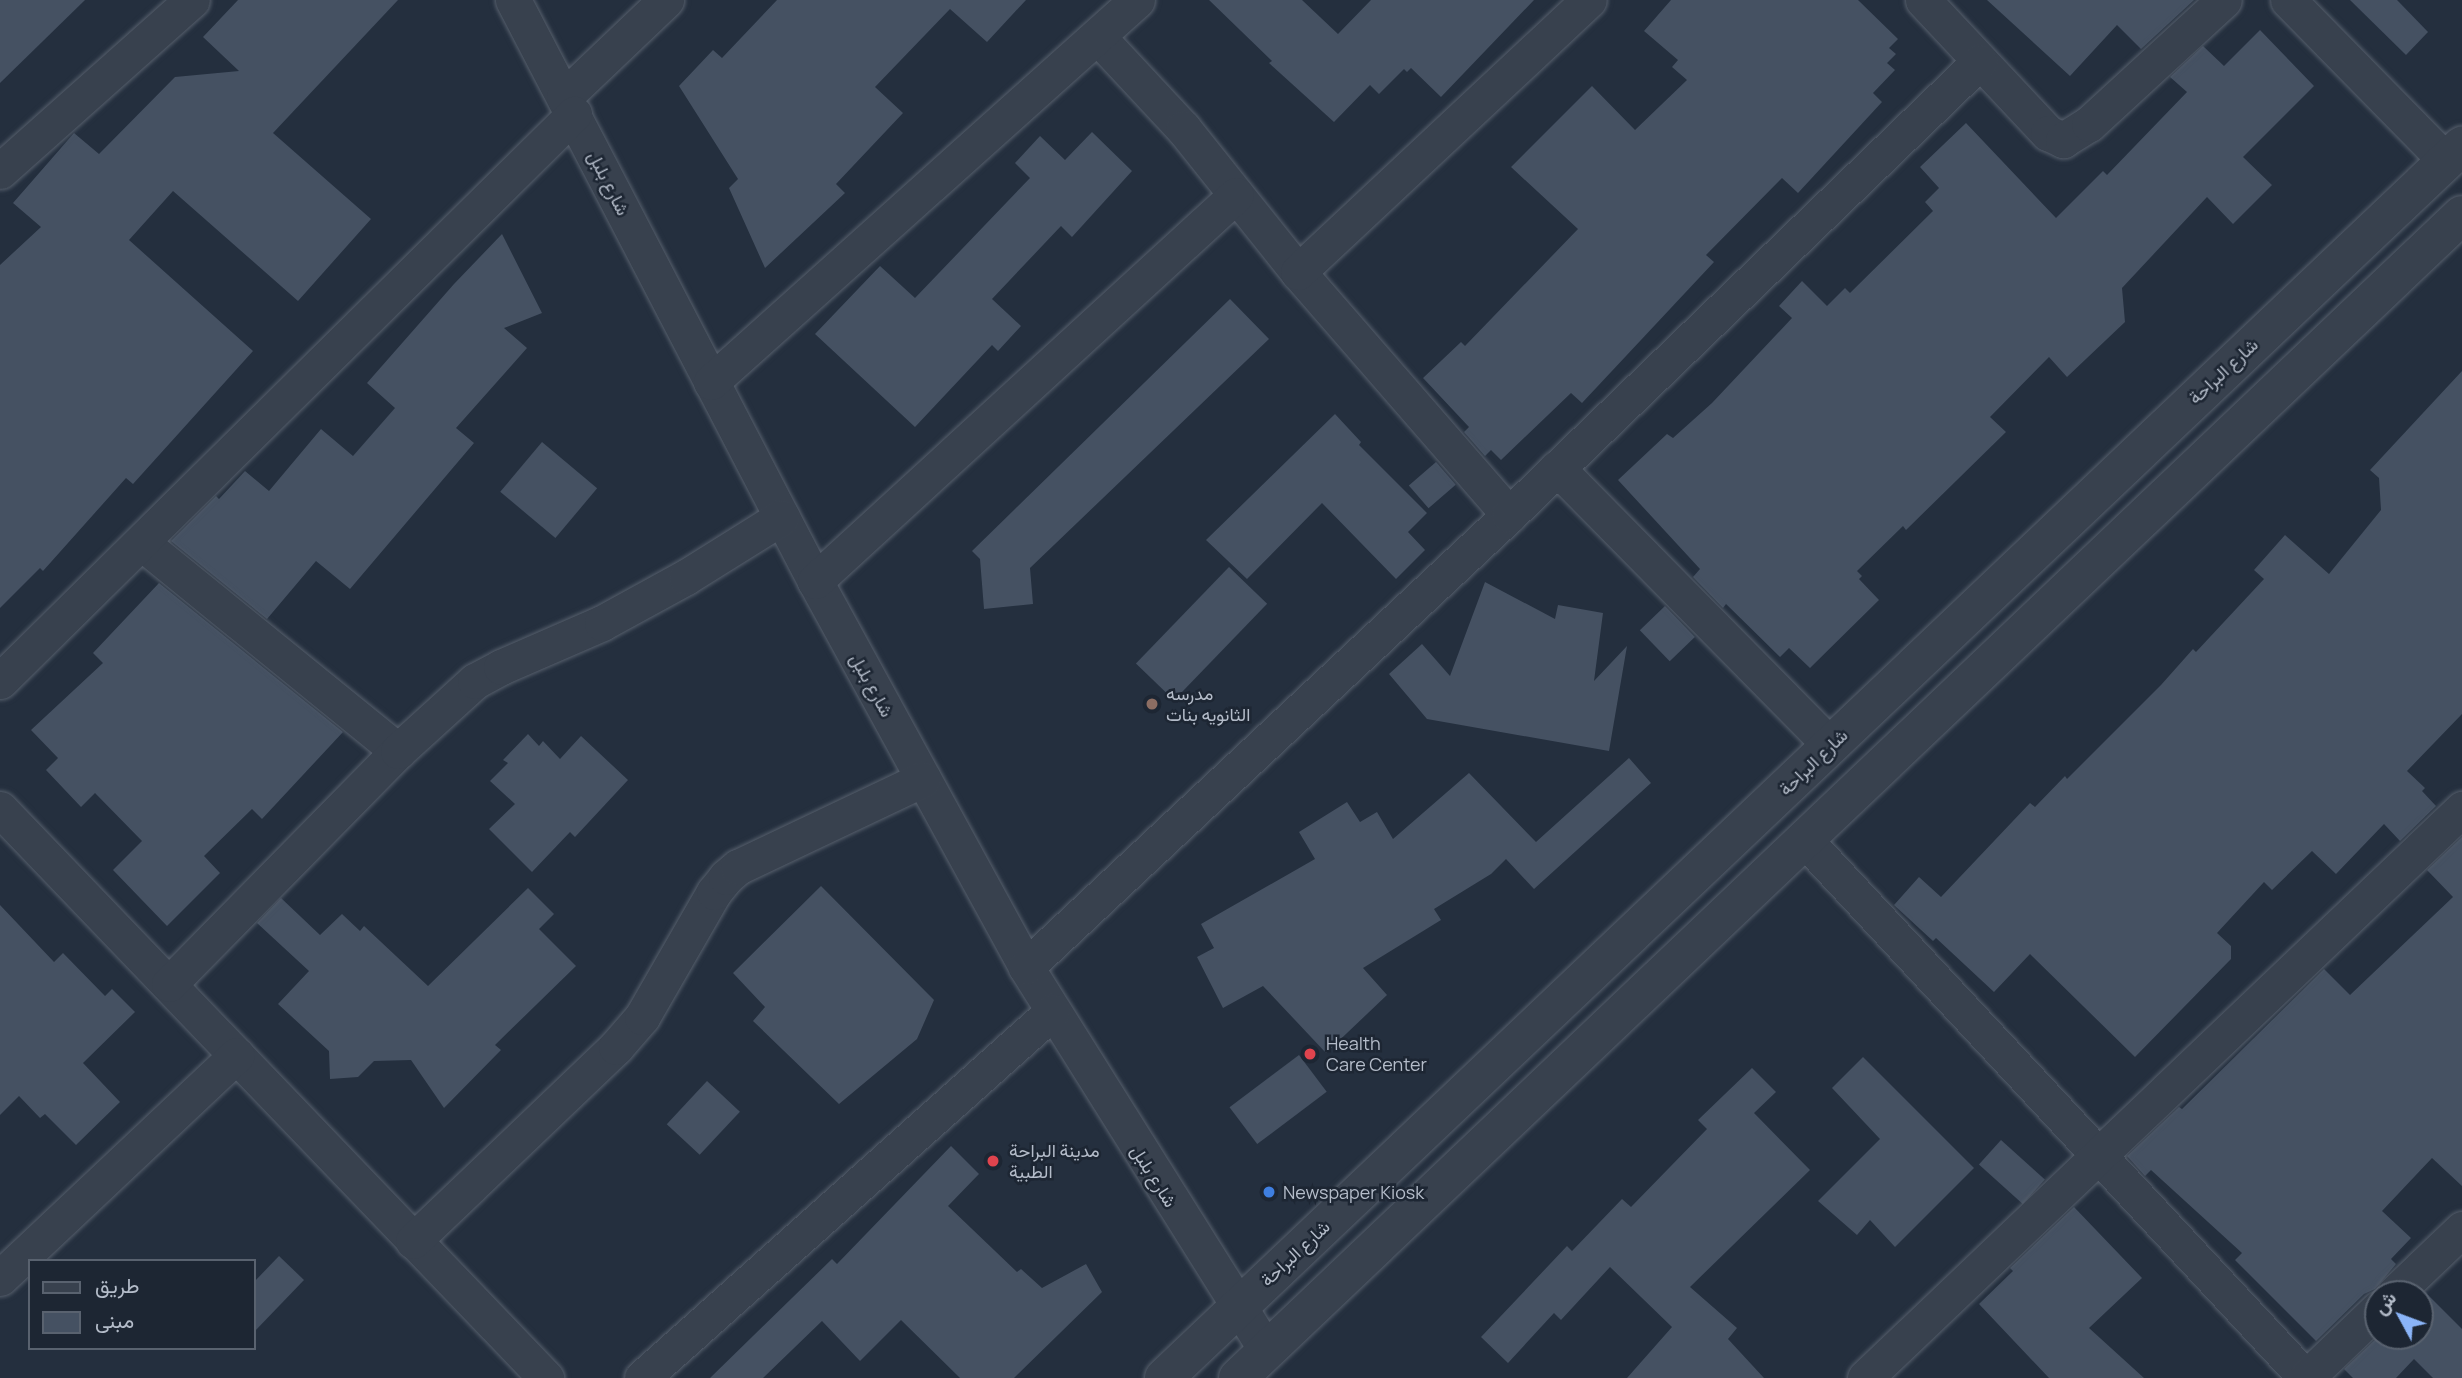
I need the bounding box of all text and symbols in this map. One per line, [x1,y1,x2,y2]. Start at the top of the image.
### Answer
street label: شارع بلبل [584,147,634,219]
street label: شارع البراحة [2184,334,2262,408]
street label: شارع بلبل [846,650,898,720]
place label: مدرسه الثانويه بنات [1166,683,1250,726]
marker: مدرسه الثانويه بنات [1144,696,1160,712]
street label: شارع البراحة [1774,724,1852,800]
place label: Health Care Center [1326,1033,1427,1076]
marker: Health Care Center [1300,1044,1320,1064]
place label: مدينة البراحة الطبية [1009,1140,1100,1182]
street label: شارع بلبل [1127,1141,1181,1211]
marker: مدينة البراحة الطبية [983,1151,1003,1171]
place label: Newspaper Kiosk [1283,1181,1424,1203]
marker: Newspaper Kiosk [1261,1184,1277,1200]
street label: شارع البراحة [1256,1216,1334,1290]
legend [28,1259,256,1350]
text: طريق [95,1271,140,1299]
north arrow [2364,1280,2434,1350]
text: ش [2367,1285,2402,1320]
text: مبنى [95,1306,134,1334]

